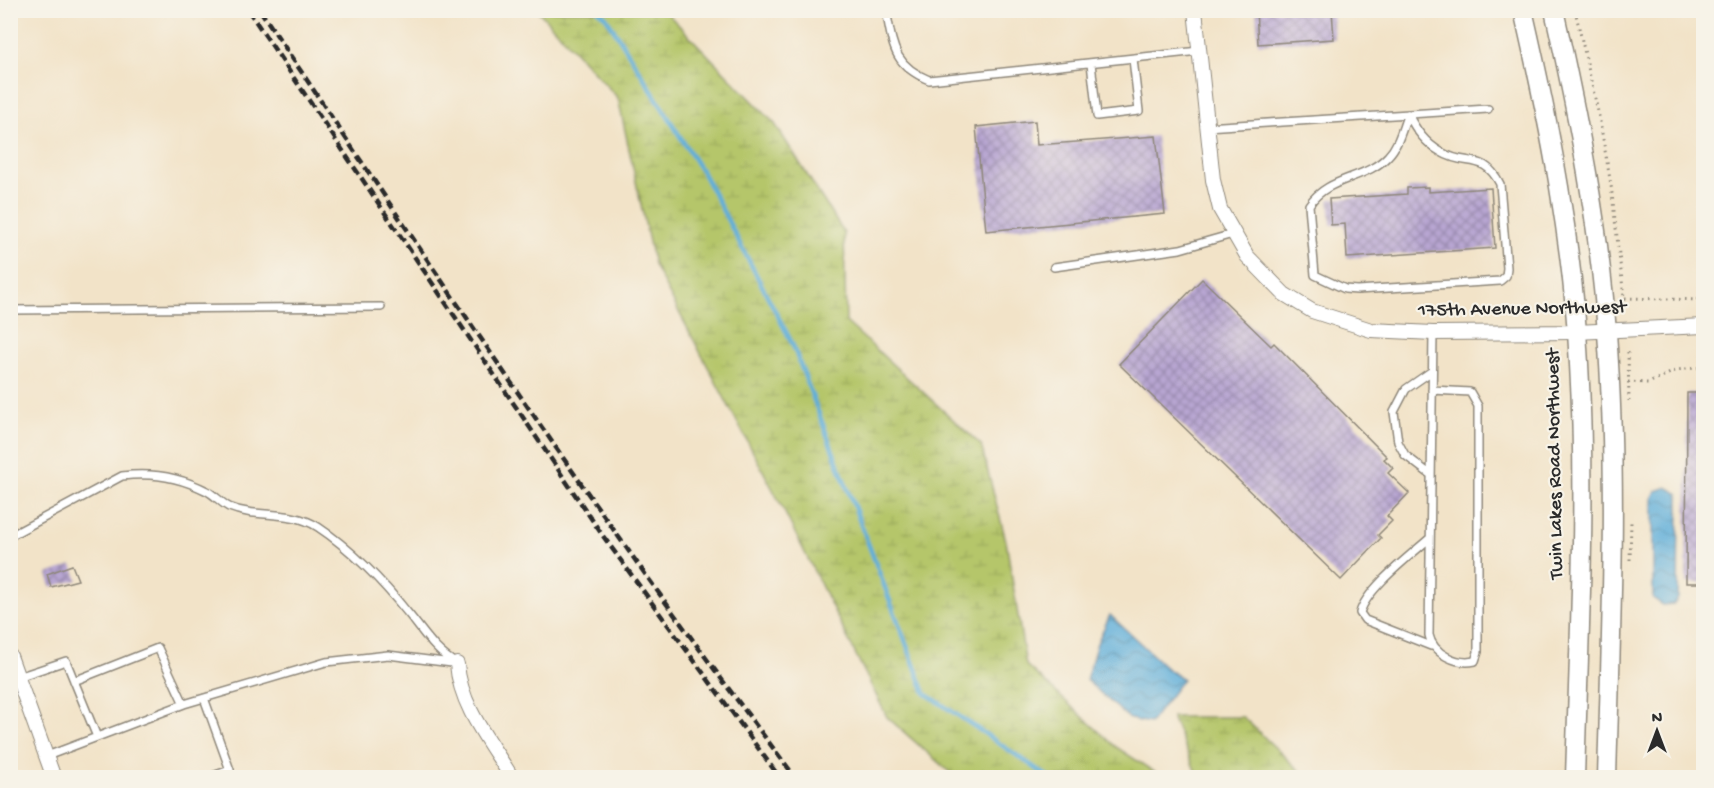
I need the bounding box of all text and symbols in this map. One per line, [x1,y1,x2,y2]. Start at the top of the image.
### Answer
street label: 175th Avenue Northwest [1417,297,1628,323]
street label: Twin Lakes Road Northwest [1542,347,1570,581]
north arrow [1627,701,1687,761]
text: N [1652,710,1663,729]

